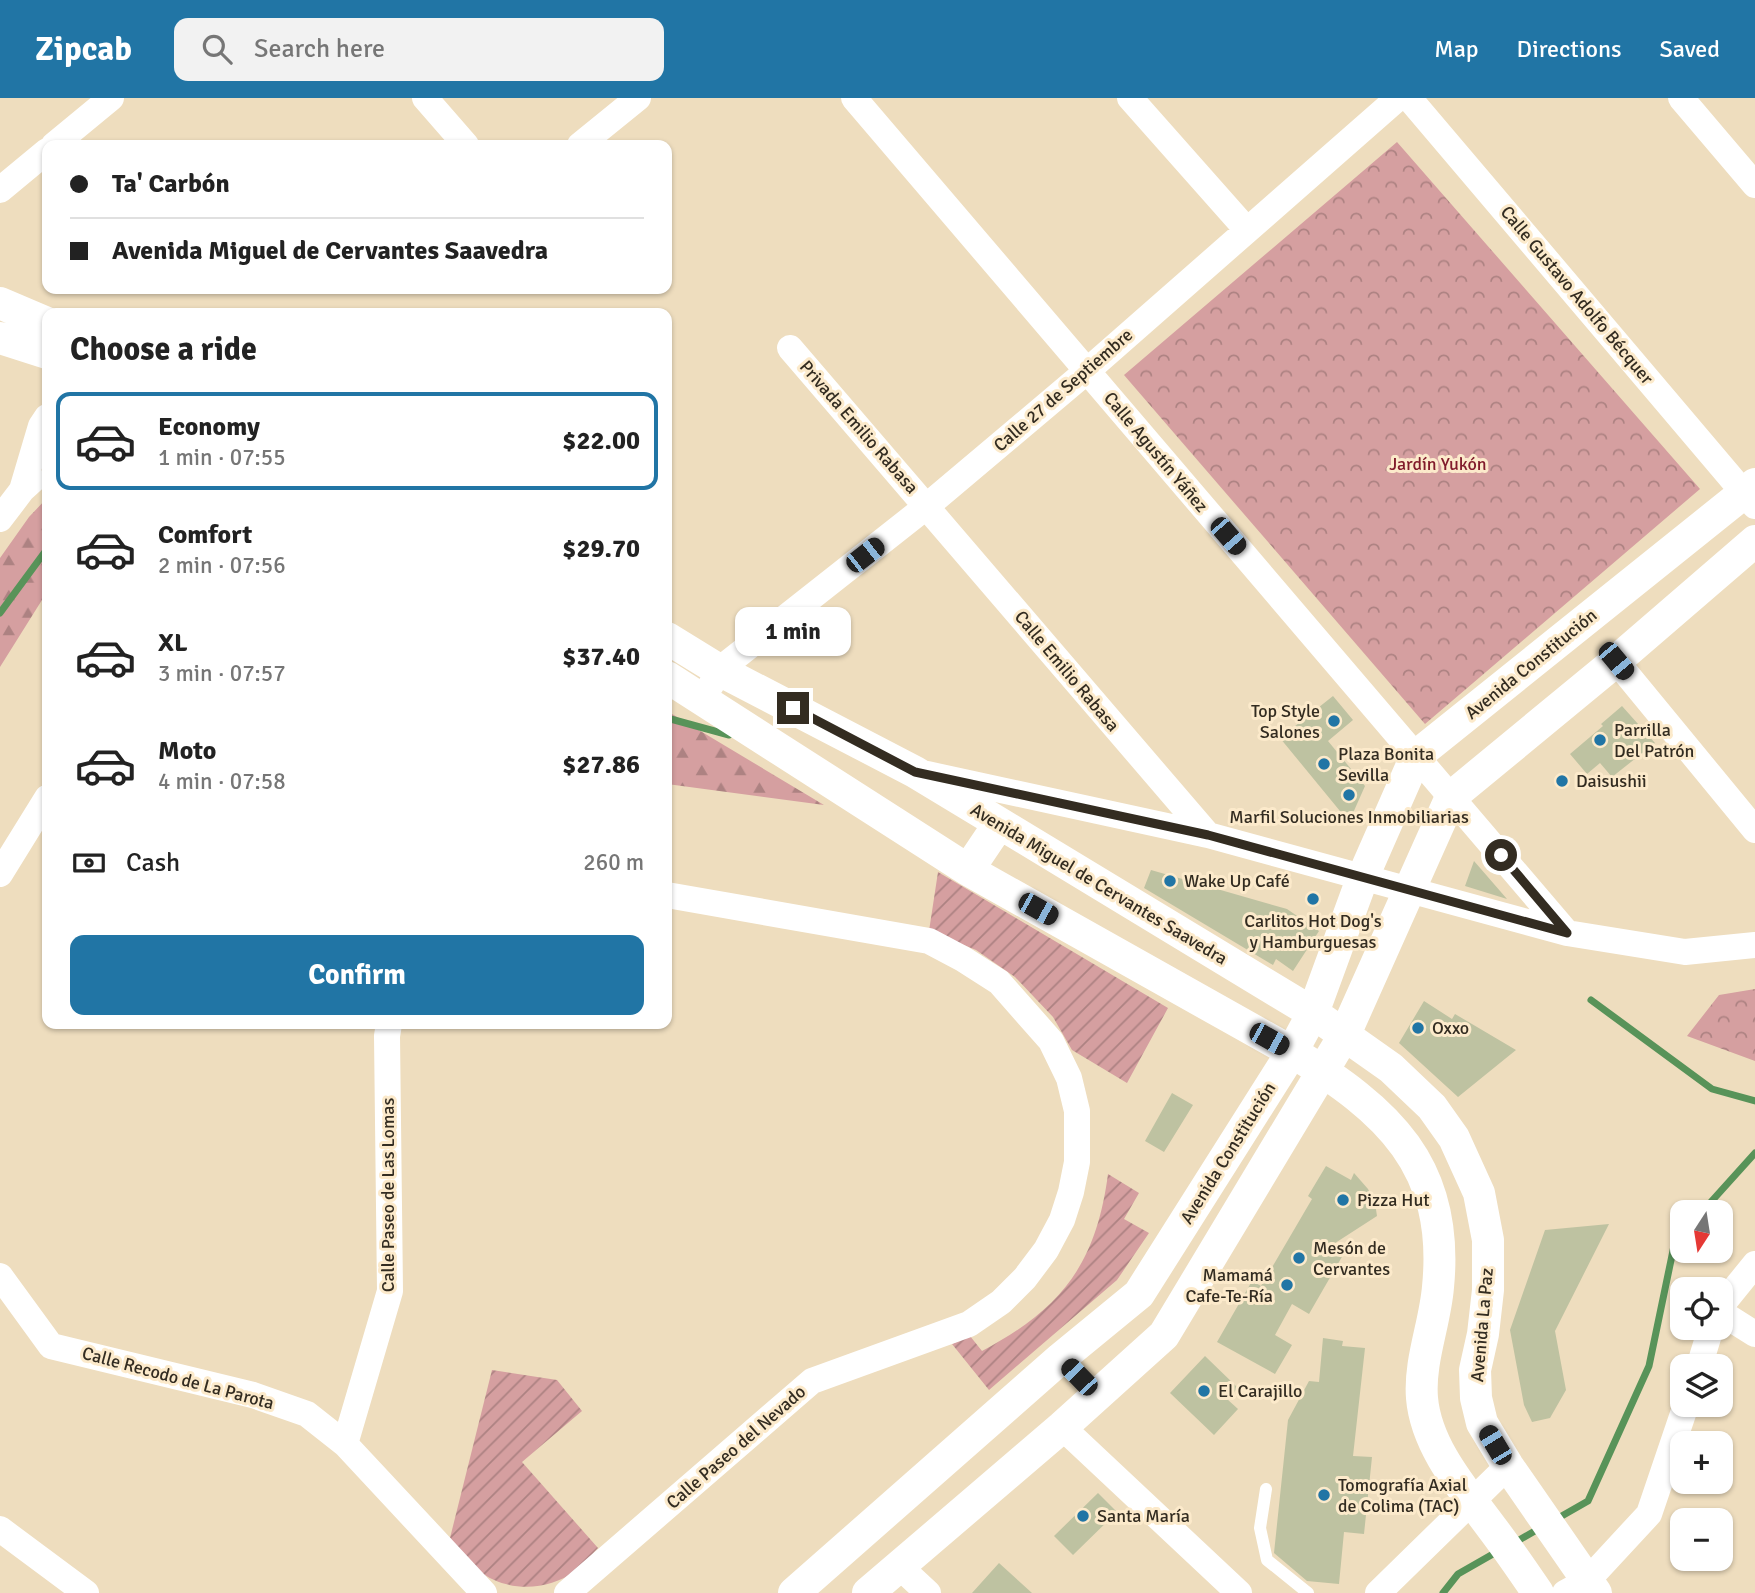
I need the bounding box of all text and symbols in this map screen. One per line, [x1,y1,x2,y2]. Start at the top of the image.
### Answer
search box [174,18,664,81]
text: Zipcab [35,29,132,70]
icon: search [198,30,236,68]
text: Search here [254,33,385,65]
text: Map [1434,34,1479,64]
text: Directions [1517,34,1622,64]
text: Saved [1660,34,1720,64]
text: Ta' Carbón [112,168,230,200]
street label: Calle Gustavo Adolfo Bécquer [1496,201,1658,389]
text: Avenida Miguel de Cervantes Saavedra [112,235,548,267]
street label: Calle 27 de Septiembre [989,324,1137,456]
text: Choose a ride [70,330,257,369]
street label: Privada Emilio Rabasa [795,356,923,498]
street label: Calle Agustín Yáñez [1099,387,1213,517]
icon: car [74,410,137,473]
text: Economy [158,411,260,443]
text: $22.00 [562,425,640,457]
text: 1 min · 07:55 [158,443,286,472]
park label: Jardín Yukón [1389,453,1487,475]
car [1207,513,1250,559]
icon: car [74,518,137,581]
text: Comfort [158,519,252,551]
text: $29.70 [562,533,640,565]
car [842,534,889,576]
text: 2 min · 07:56 [158,551,286,580]
street label: Avenida Constitución [1461,604,1601,724]
callout: 1 min [735,606,851,656]
street label: Calle Emilio Rabasa [1010,606,1124,736]
text: 1 min [765,617,821,646]
icon: car [74,626,137,689]
text: XL [158,627,188,659]
car [1595,638,1638,684]
text: $37.40 [562,641,640,673]
text: 3 min · 07:57 [158,659,286,688]
route end [777,692,809,724]
place label: Top Style Salones [1251,700,1320,743]
marker: Top Style Salones [1326,713,1342,729]
place label: Parrilla Del Patrón [1614,719,1694,762]
marker: Parrilla Del Patrón [1592,732,1608,748]
icon: car [74,734,137,797]
text: Moto [158,735,216,767]
place label: Plaza Bonita Sevilla [1338,743,1434,786]
text: $27.86 [562,749,640,781]
marker: Plaza Bonita Sevilla [1316,756,1332,772]
text: 4 min · 07:58 [158,767,286,796]
place label: Daisushii [1576,770,1647,792]
marker: Daisushii [1554,773,1570,789]
marker: Marfil Soluciones Inmobiliarias [1341,787,1357,803]
street label: Avenida Miguel de Cervantes Saavedra [967,798,1231,970]
place label: Marfil Soluciones Inmobiliarias [1229,806,1469,828]
route start [1485,839,1517,871]
icon: cash [70,844,108,882]
text: Cash [126,847,180,879]
text: 260 m [583,848,644,877]
place label: Wake Up Café [1184,870,1290,892]
marker: Wake Up Café [1162,873,1178,889]
car [1015,890,1062,928]
marker: Carlitos Hot Dog's y Hamburguesas [1305,891,1321,907]
place label: Carlitos Hot Dog's y Hamburguesas [1244,910,1382,953]
button: Confirm [70,935,644,1015]
place label: Oxxo [1432,1017,1469,1039]
car [1246,1020,1293,1058]
marker: Oxxo [1410,1020,1426,1036]
street label: Avenida Constitución [1176,1078,1280,1228]
street label: Calle Paseo de Las Lomas [377,1098,399,1292]
place label: Pizza Hut [1357,1189,1430,1211]
marker: Pizza Hut [1335,1192,1351,1208]
north arrow [1670,1200,1732,1264]
map controls [1670,1200,1733,1571]
place label: Mesón de Cervantes [1313,1237,1390,1280]
marker: Mesón de Cervantes [1291,1250,1307,1266]
place label: Mamamá Cafe-Te-Ría [1185,1264,1273,1307]
street label: Avenida La Paz [1466,1267,1498,1383]
marker: Mamamá Cafe-Te-Ría [1279,1277,1295,1293]
button: locate [1670,1277,1733,1340]
street label: Calle Recodo de La Parota [80,1342,276,1414]
button: layers [1670,1354,1733,1417]
car [1057,1355,1102,1399]
place label: El Carajillo [1218,1380,1302,1402]
street label: Calle Paseo del Nevado [662,1381,810,1513]
marker: El Carajillo [1196,1383,1212,1399]
car [1476,1422,1515,1468]
button: + [1670,1431,1733,1494]
place label: Tomografía Axial de Colima (TAC) [1338,1474,1467,1517]
marker: Tomografía Axial de Colima (TAC) [1316,1487,1332,1503]
place label: Santa María [1097,1505,1190,1527]
marker: Santa María [1075,1508,1091,1524]
button: − [1670,1508,1733,1571]

